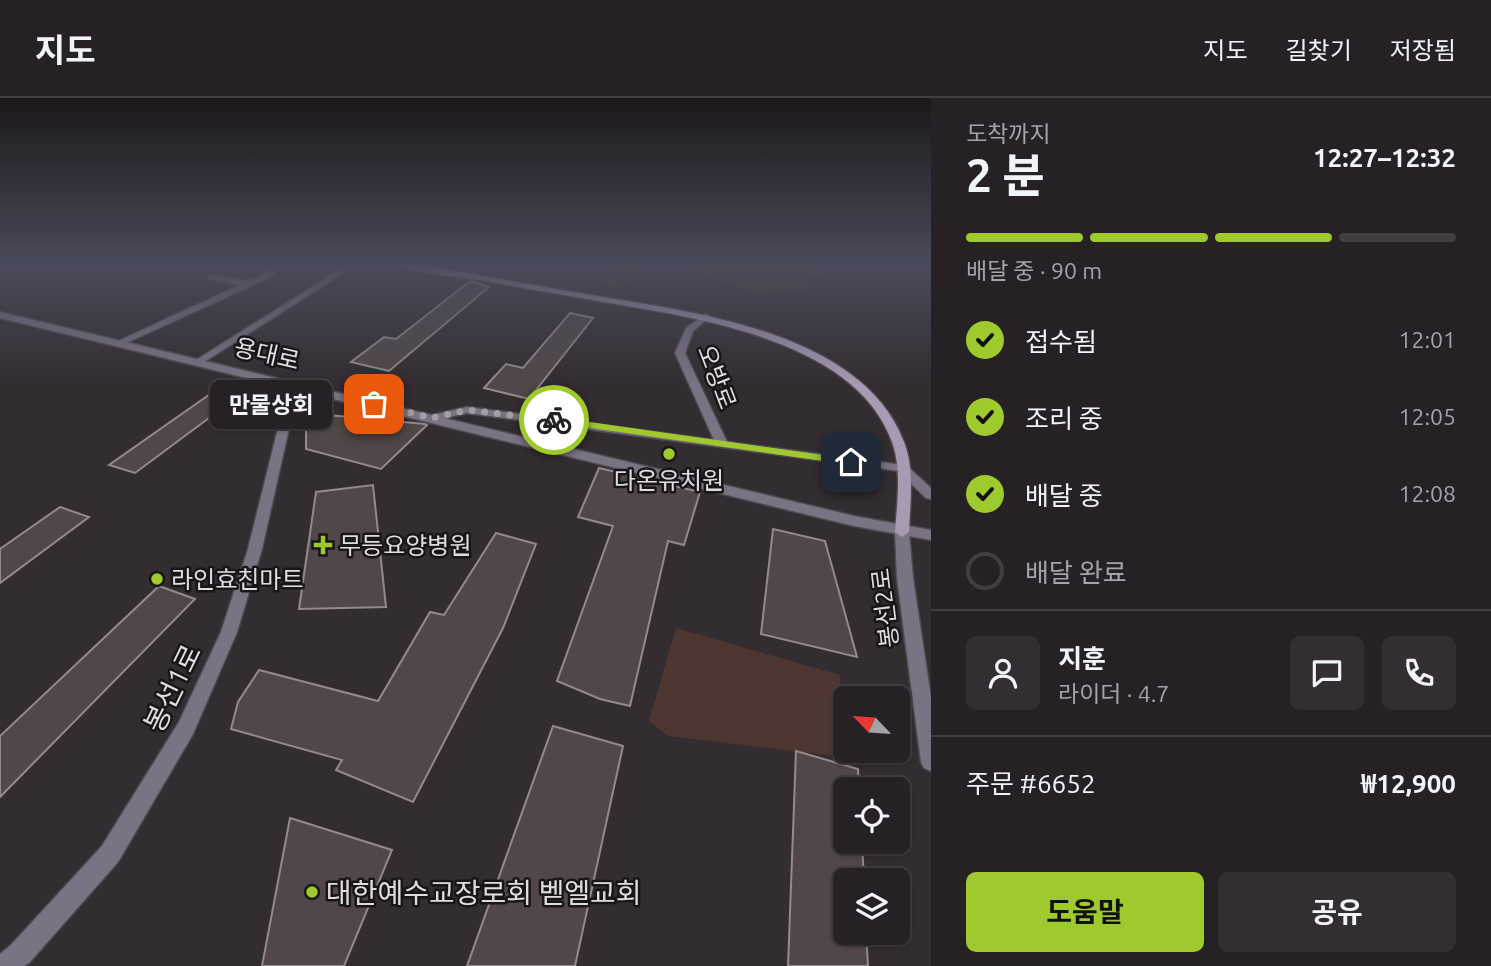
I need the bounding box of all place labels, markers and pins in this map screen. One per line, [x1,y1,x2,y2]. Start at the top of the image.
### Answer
pin [344,374,404,434]
callout: 만물상회 [210,380,332,428]
pin [821,432,881,492]
marker: 다온유치원 [661,446,677,462]
place label: 다온유치원 [614,467,724,494]
place label: 무등요양병원 [339,532,471,559]
marker: 무등요양병원 [313,535,333,555]
place label: 라인효친마트 [171,566,303,593]
marker: 라인효친마트 [149,571,165,587]
place label: 대한예수교장로회 벧엘교회 [326,877,642,908]
marker: 대한예수교장로회 벧엘교회 [304,884,320,900]

